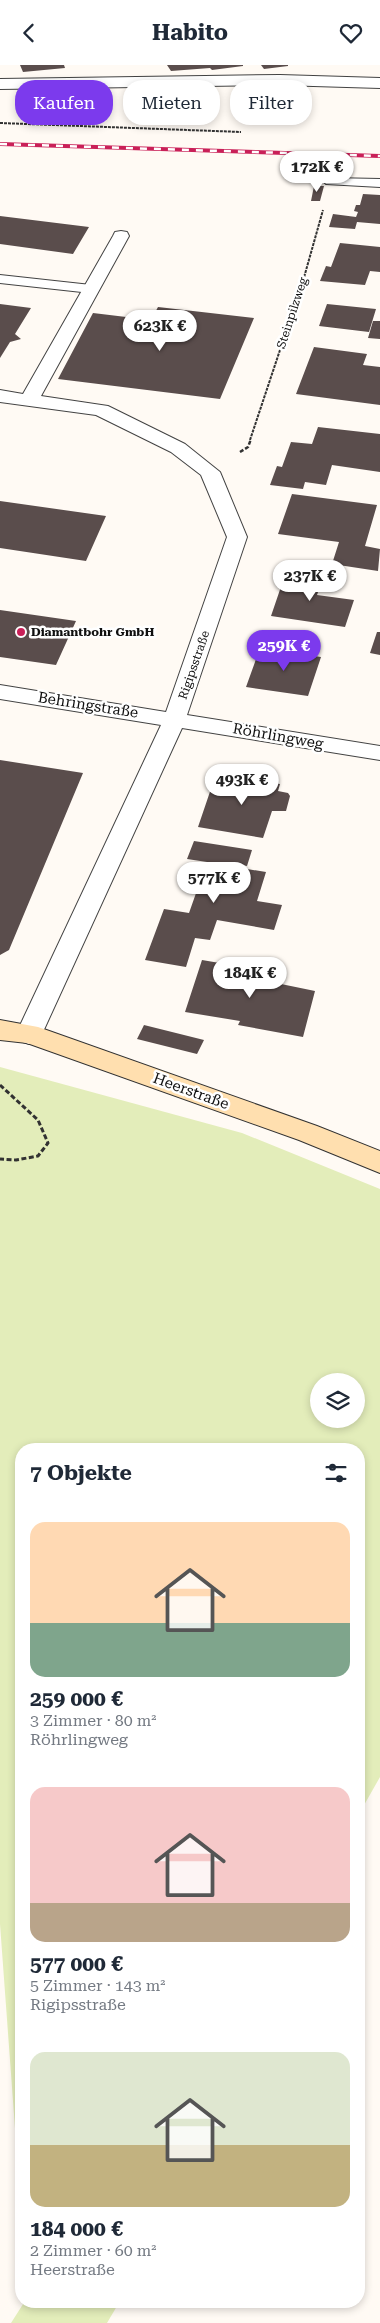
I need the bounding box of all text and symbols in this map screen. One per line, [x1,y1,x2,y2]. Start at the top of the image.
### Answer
icon: back [15,19,43,47]
icon: heart [337,19,365,47]
text: Habito [152,20,228,45]
chip: Kaufen [15,80,113,125]
chip: Mieten [123,80,220,125]
chip: Filter [230,80,312,125]
pin: 172K € [276,151,358,193]
text: 172K € [291,157,343,176]
street label: Steinpilzweg [274,275,310,350]
pin: 623K € [119,309,201,352]
text: 623K € [134,316,186,335]
pin: 237K € [269,559,351,602]
text: 237K € [284,566,336,585]
place label: Diamantbohr GmbH [31,625,154,639]
marker: Diamantbohr GmbH [15,626,27,638]
street label: Rigipsstraße [176,628,212,701]
pin: 259K € [243,629,325,672]
text: 259K € [258,636,310,655]
street label: Behringstraße [37,688,139,722]
street label: Röhrlingweg [231,719,325,753]
pin: 493K € [201,763,283,806]
text: 493K € [216,770,268,789]
pin: 577K € [173,861,255,904]
text: 577K € [188,868,240,887]
pin: 184K € [209,957,291,999]
text: 184K € [224,963,276,982]
street label: Heerstraße [151,1069,231,1113]
map controls [310,1373,365,1428]
button: layers [310,1373,365,1428]
icon: filters [322,1459,350,1487]
text: 7 Objekte [30,1461,132,1485]
icon: home [145,1555,235,1645]
text: 259 000 € [30,1687,123,1711]
text: 3 Zimmer · 80 m² [30,1711,157,1730]
text: Röhrlingweg [30,1730,128,1749]
icon: home [145,1820,235,1910]
text: 577 000 € [30,1952,123,1976]
text: 5 Zimmer · 143 m² [30,1976,165,1995]
text: Rigipsstraße [30,1995,126,2014]
icon: home [145,2085,235,2175]
text: 184 000 € [30,2217,123,2241]
text: 2 Zimmer · 60 m² [30,2241,157,2260]
text: Heerstraße [30,2260,115,2279]

